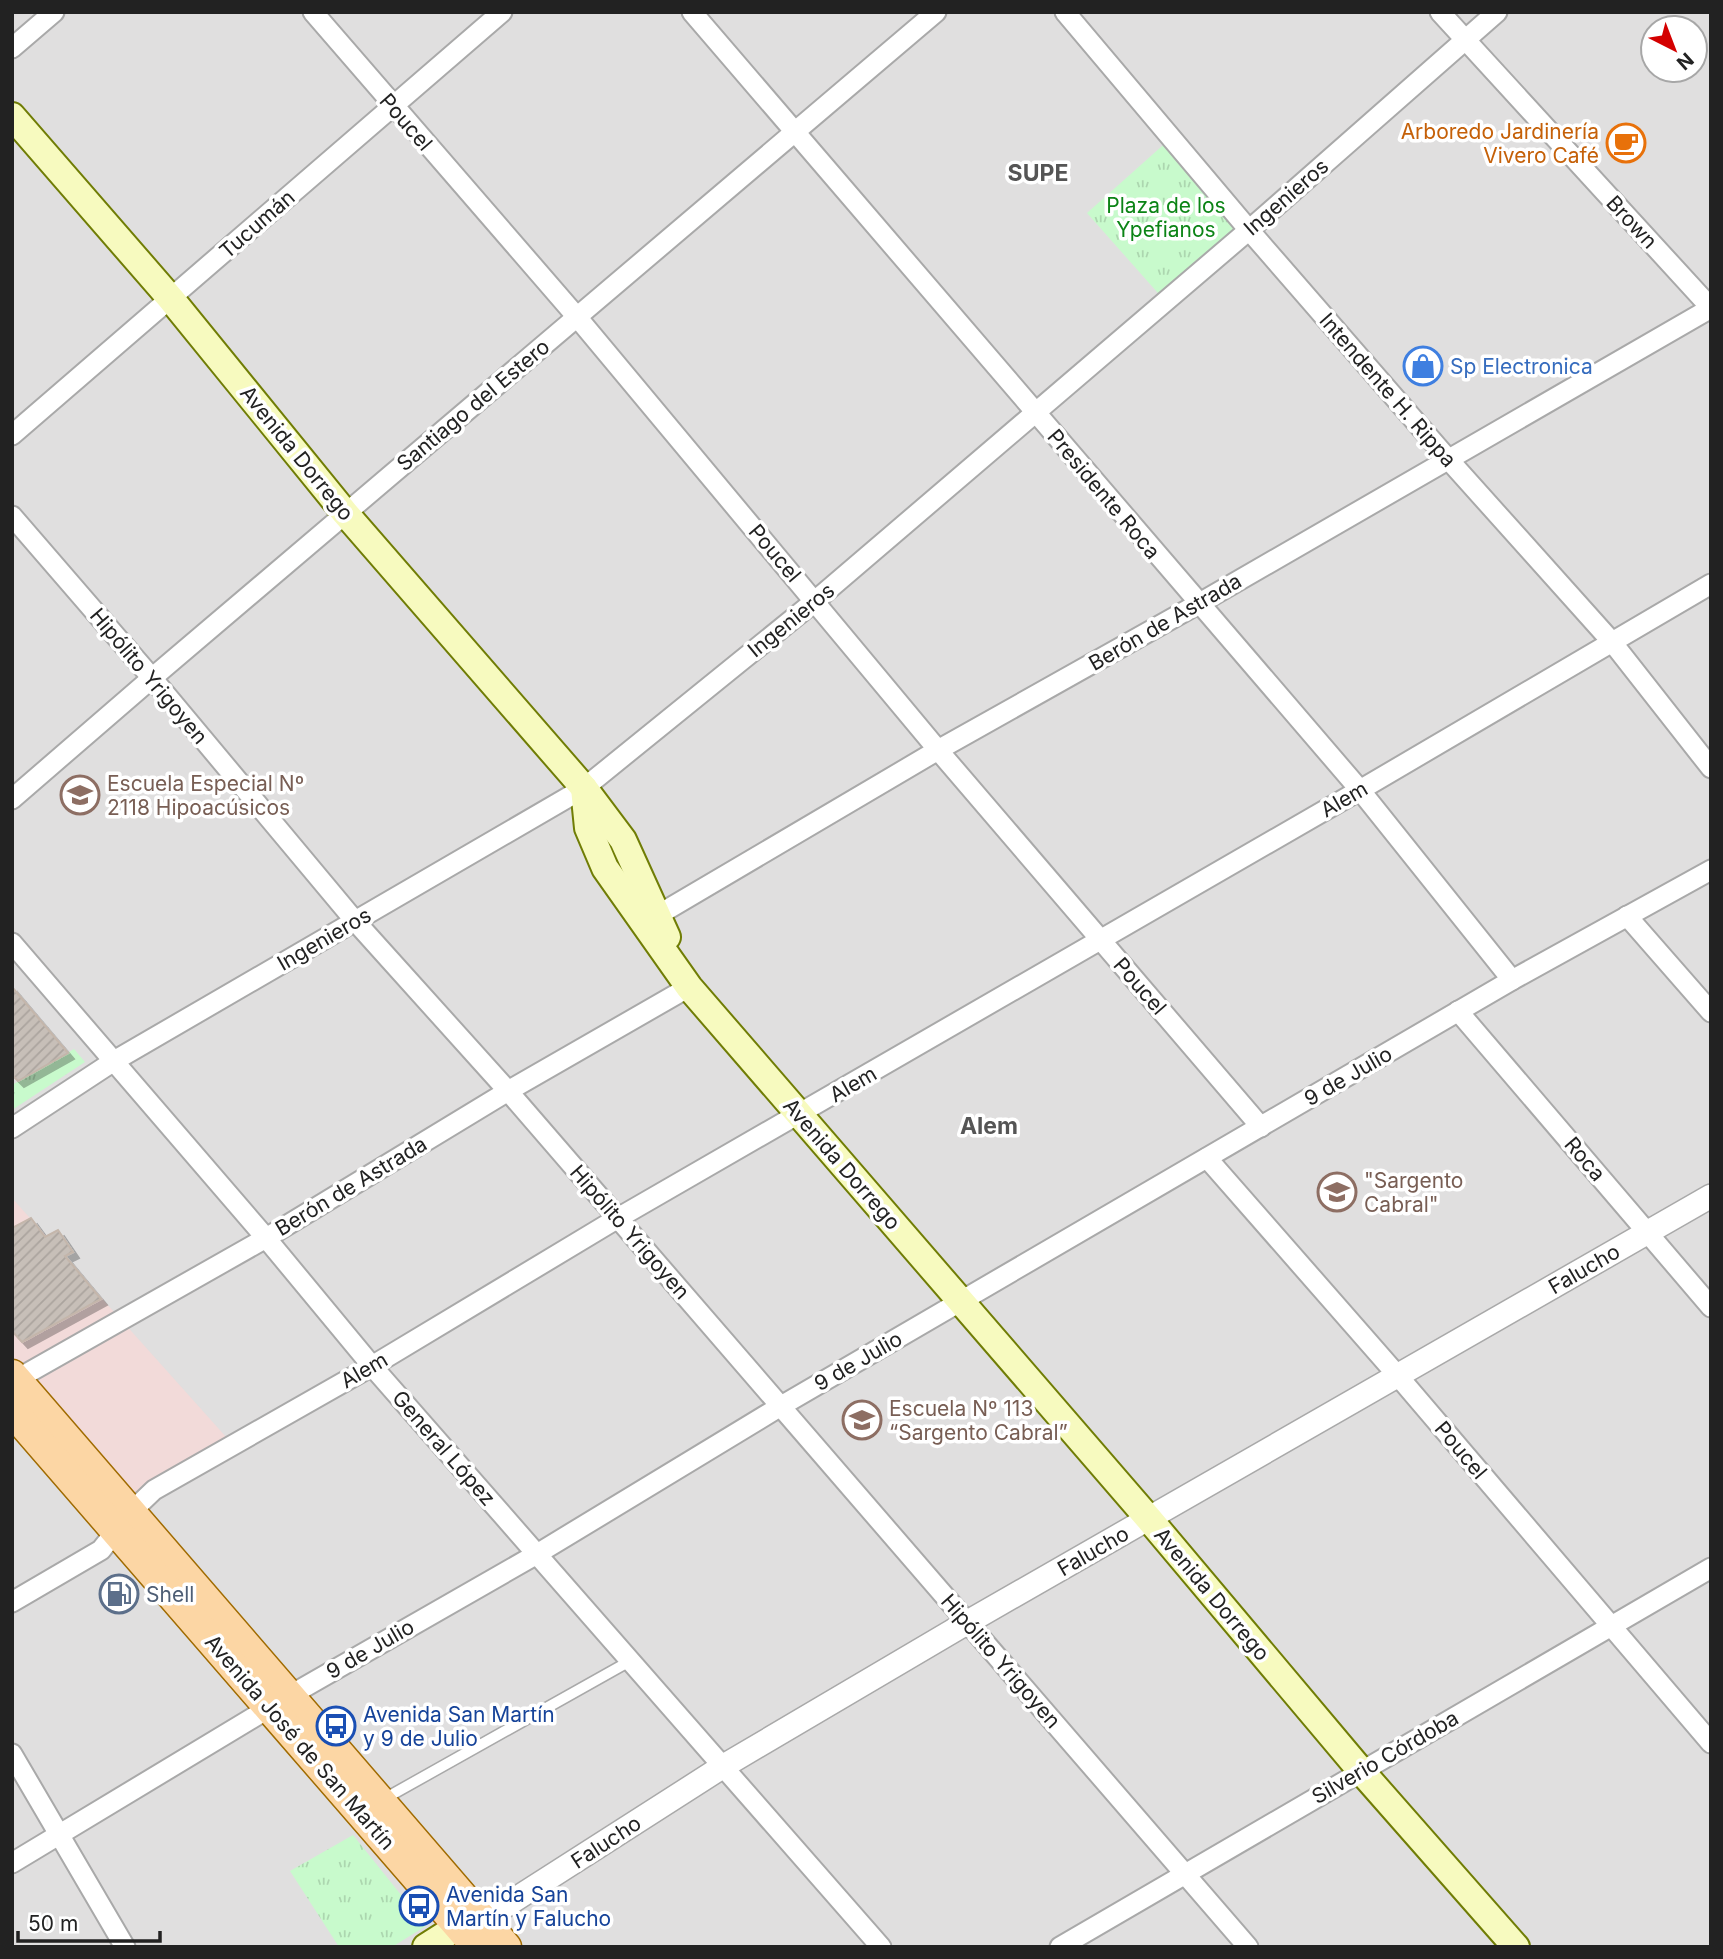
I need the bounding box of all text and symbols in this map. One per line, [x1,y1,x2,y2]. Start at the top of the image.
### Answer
north arrow [1639,14,1709,84]
text: N [1672,48,1698,75]
street label: Poucel [374,88,438,156]
place label: Arboredo Jardinería Vivero Café [1401,119,1599,168]
cafe icon: Arboredo Jardinería Vivero Café [1605,122,1647,164]
street label: Ingenieros [1239,153,1333,241]
district label: SUPE [1008,159,1068,187]
street label: Tucumán [214,185,300,263]
street label: Brown [1601,190,1663,254]
park label: Plaza de los Ypefianos [1106,193,1226,242]
street label: Intendente H. Rippa [1314,308,1462,472]
street label: Santiago del Estero [392,334,554,476]
shop icon: Sp Electronica [1402,345,1444,387]
place label: Sp Electronica [1450,354,1593,379]
street label: Avenida Dorrego [235,381,359,525]
street label: Presidente Roca [1043,424,1165,564]
street label: Poucel [744,519,806,587]
street label: Berón de Astrada [1084,568,1246,676]
street label: Ingenieros [743,578,839,662]
street label: Hipólito Yrigoyen [85,603,213,749]
place label: Escuela Especial Nº 2118 Hipoacúsicos [107,771,304,820]
school or university icon: Escuela Especial Nº 2118 Hipoacúsicos [59,774,101,816]
street label: Alem [1316,776,1372,822]
street label: Ingenieros [273,902,375,976]
street label: Poucel [1108,952,1172,1020]
street label: 9 de Julio [1300,1041,1396,1111]
street label: Alem [825,1061,881,1107]
street label: Avenida Dorrego [778,1093,906,1235]
district label: Alem [960,1112,1018,1140]
street label: Berón de Astrada [271,1131,431,1241]
street label: Roca [1559,1132,1611,1186]
street label: Hipólito Yrigoyen [565,1160,695,1304]
place label: "Sargento Cabral" [1364,1168,1463,1217]
school or university icon: "Sargento Cabral" [1316,1171,1358,1213]
street label: Falucho [1544,1239,1624,1299]
street label: 9 de Julio [810,1326,906,1396]
street label: Alem [336,1347,392,1393]
street label: General López [387,1385,501,1511]
place label: Escuela Nº 113 “Sargento Cabral” [889,1396,1068,1445]
school or university icon: Escuela Nº 113 “Sargento Cabral” [841,1399,883,1441]
street label: Poucel [1430,1416,1492,1484]
street label: Falucho [1053,1521,1133,1581]
street label: Avenida Dorrego [1149,1522,1275,1666]
fuel station icon: Shell [98,1573,140,1615]
place label: Shell [146,1582,194,1607]
street label: Hipólito Yrigoyen [936,1589,1066,1733]
street label: 9 de Julio [322,1614,418,1684]
street label: Avenida José de San Martín [200,1629,400,1855]
place label: Avenida San Martín y 9 de Julio [363,1702,555,1751]
bus stop icon: Avenida San Martín y 9 de Julio [315,1705,357,1747]
street label: Silverio Córdoba [1307,1705,1463,1809]
street label: Falucho [566,1810,646,1874]
place label: Avenida San Martín y Falucho [446,1882,611,1931]
bus stop icon: Avenida San Martín y Falucho [398,1885,440,1927]
scale bar [18,1899,159,1943]
text: 50 m [28,1911,78,1936]

